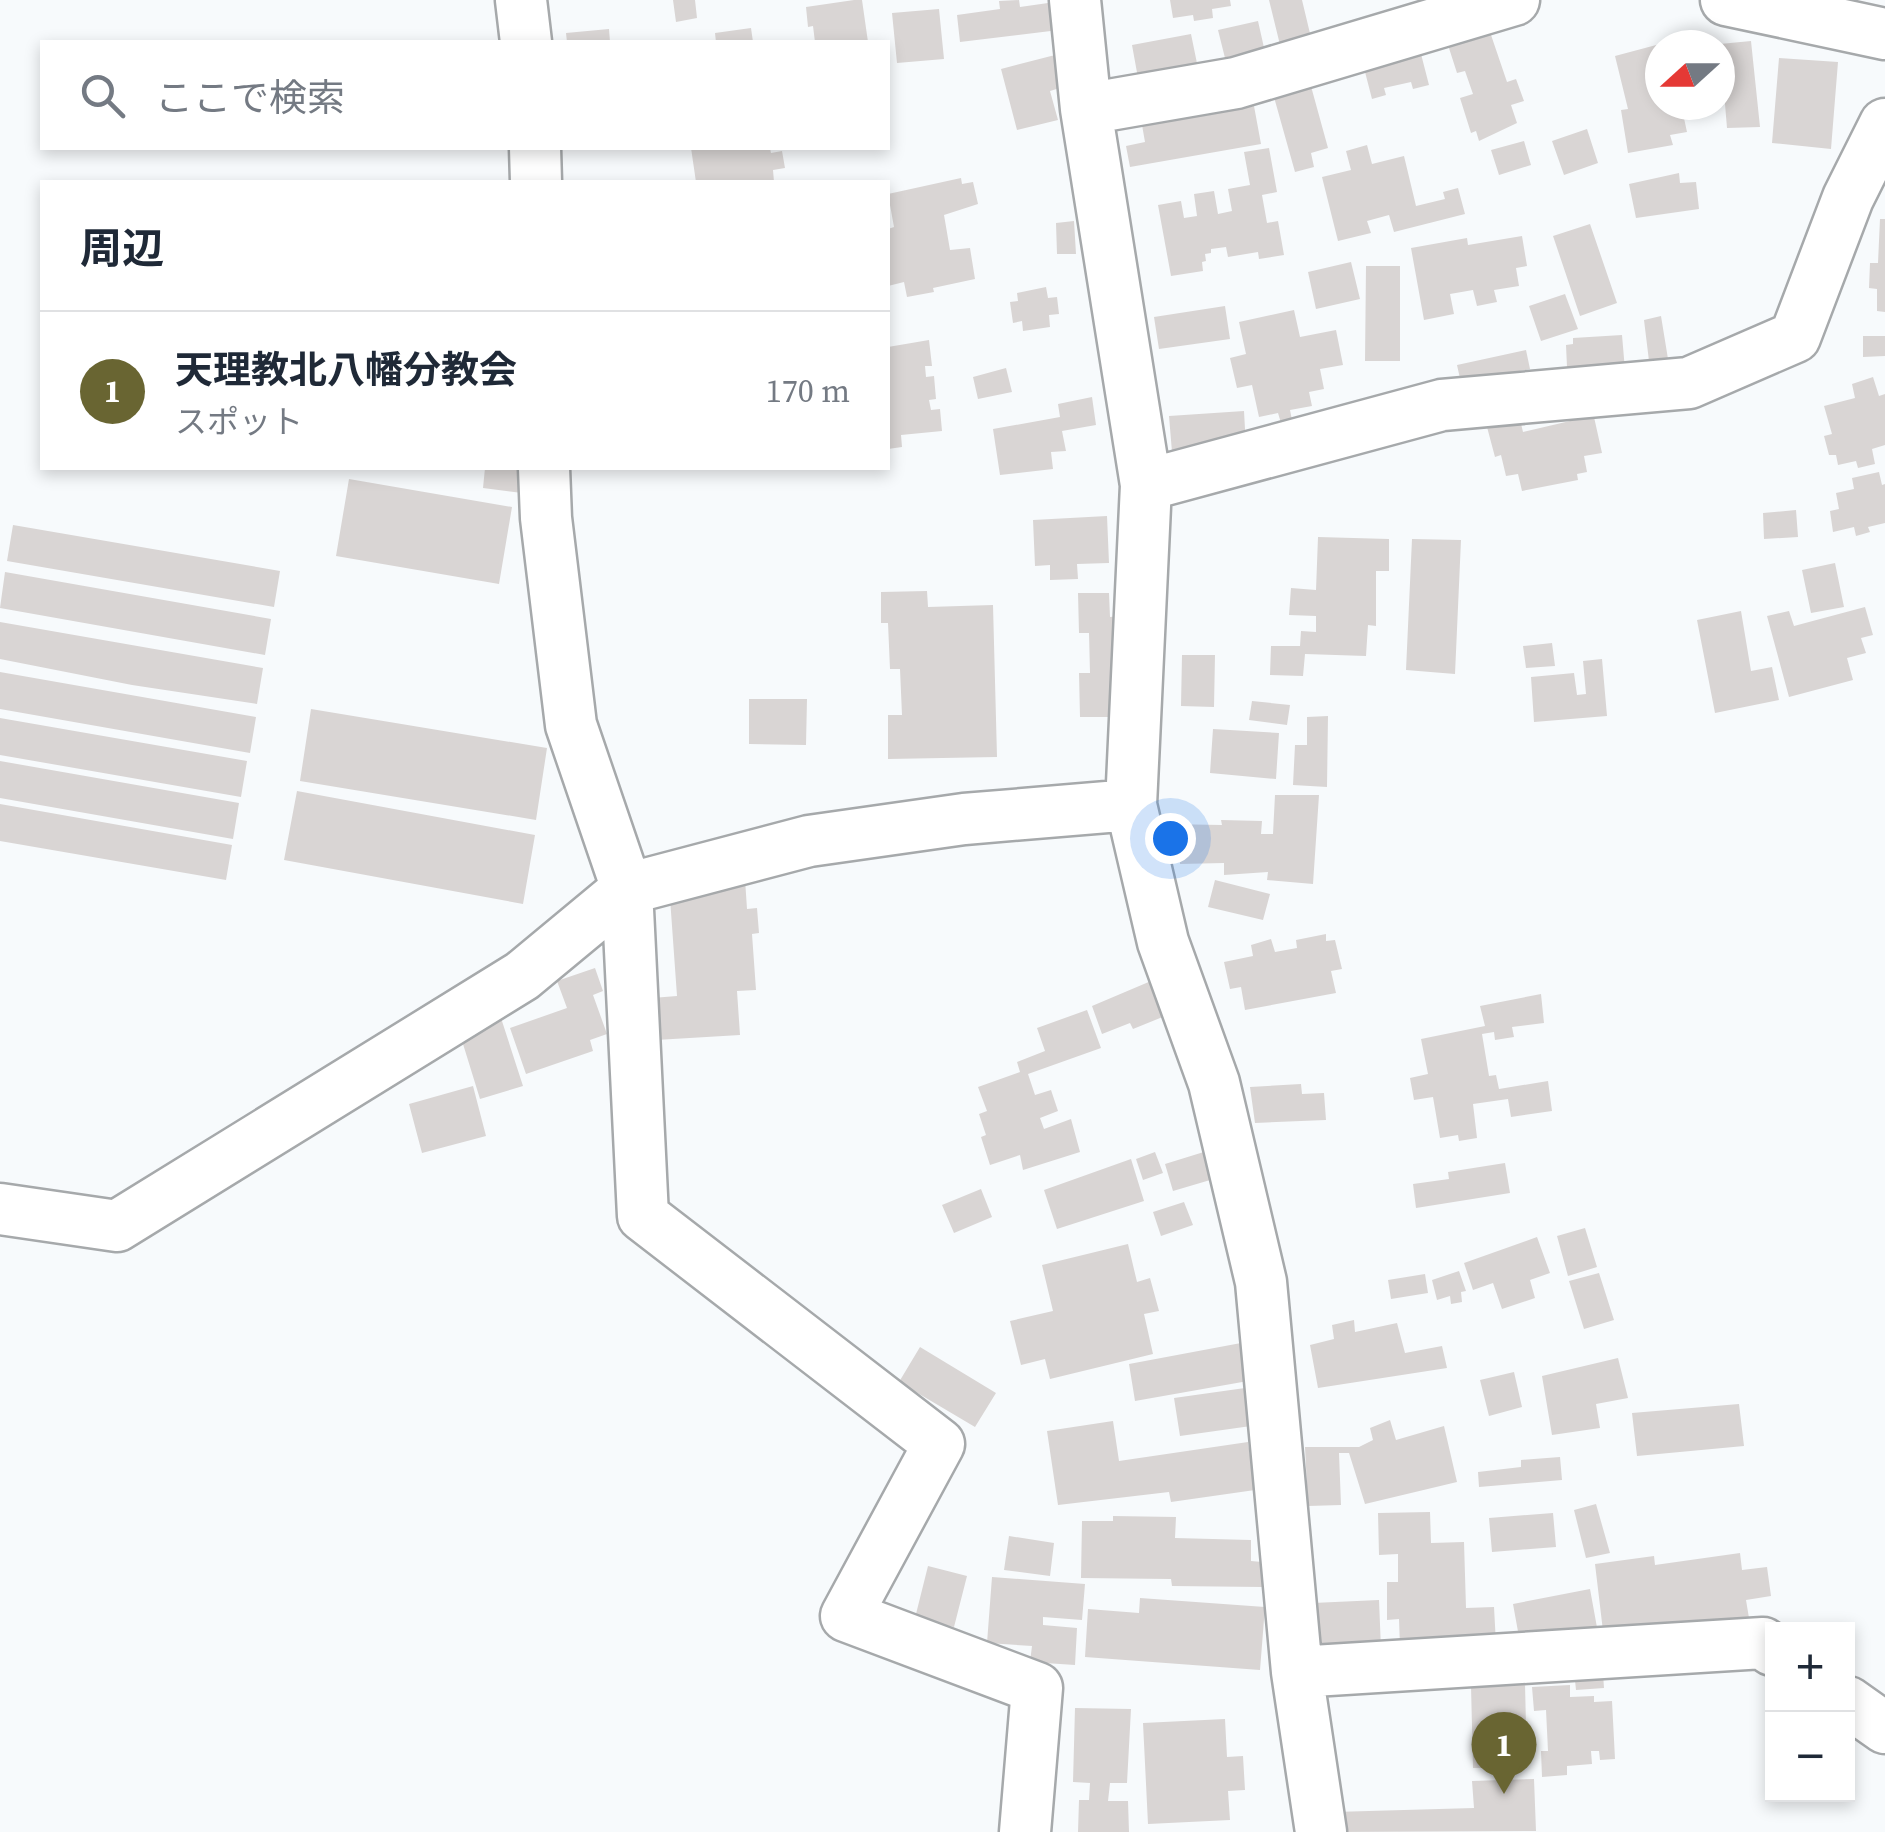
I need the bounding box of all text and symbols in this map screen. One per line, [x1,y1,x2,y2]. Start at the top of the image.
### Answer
north arrow [1645,30,1735,120]
search box [40,40,890,150]
icon: search [75,68,130,123]
text: ここで検索 [155,72,345,124]
text: 周辺 [80,219,164,277]
text: 天理教北八幡分教会 [175,344,517,396]
text: 1 [104,369,121,413]
text: 170 m [766,369,850,413]
text: スポット [175,400,303,444]
your location [1145,813,1196,864]
map controls [1765,1622,1855,1802]
button: + [1765,1622,1855,1712]
pin: 1 [1472,1712,1536,1794]
button: − [1765,1712,1855,1802]

